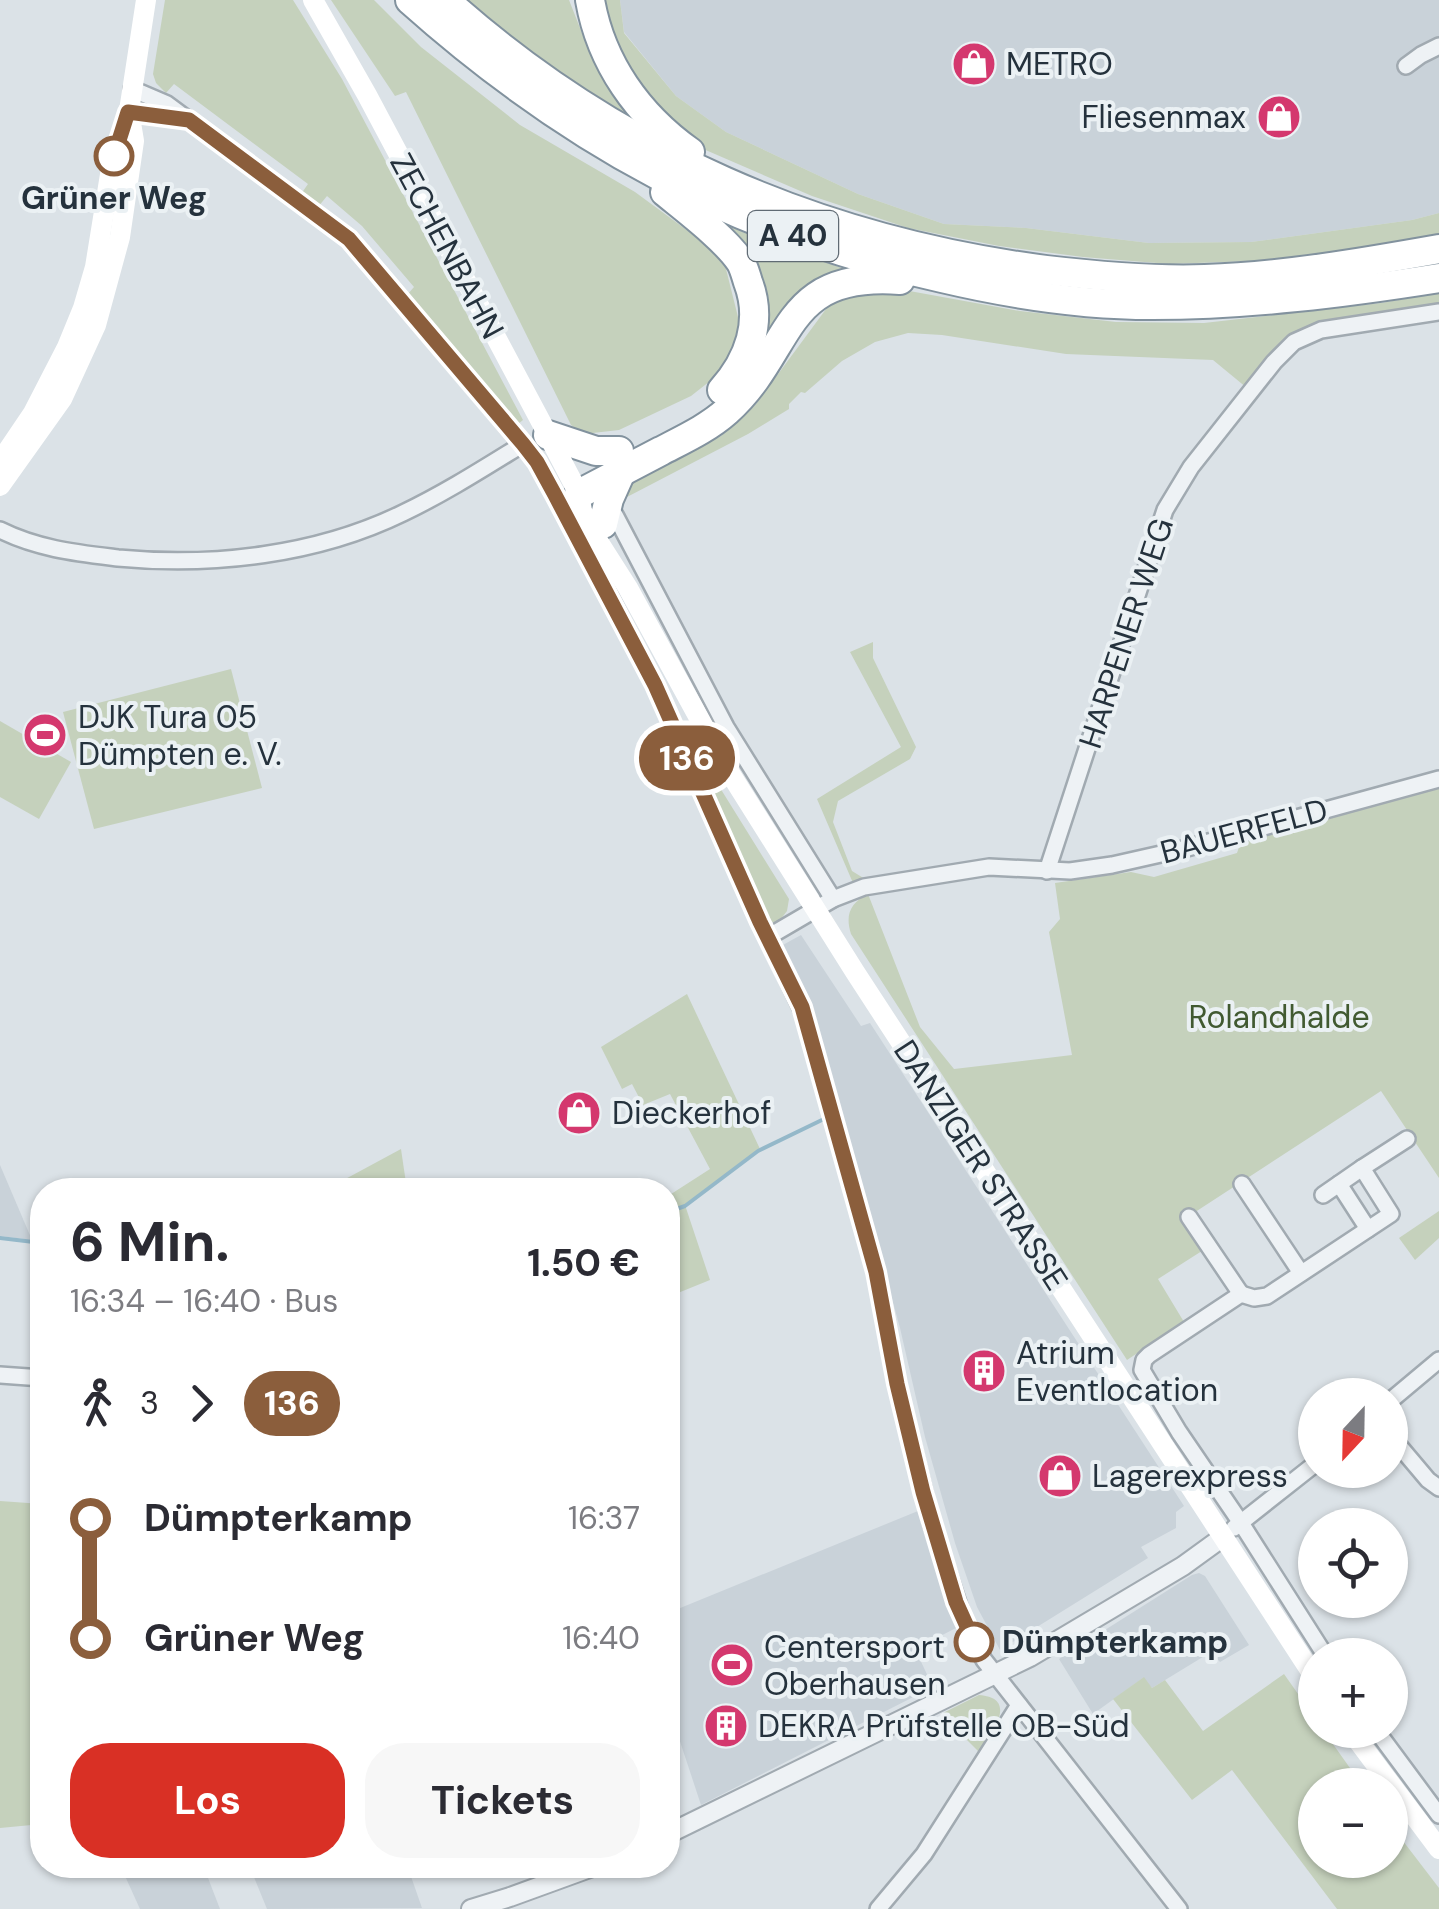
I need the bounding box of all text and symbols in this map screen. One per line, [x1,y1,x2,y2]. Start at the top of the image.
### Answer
shop icon: METRO [951,41,997,87]
place label: METRO [1006,43,1113,85]
shop icon: Fliesenmax [1256,94,1302,140]
place label: Fliesenmax [1081,96,1246,138]
marker: Grüner Weg [95,137,133,175]
street label: ZECHENBAHN [380,146,514,346]
place label: Grüner Weg [21,177,207,219]
road number: A 40 [748,211,838,261]
street label: HARPENER WEG [1069,513,1183,753]
place label: DJK Tura 05 Dümpten e. V. [78,696,282,775]
sports icon: DJK Tura 05 Dümpten e. V. [22,712,68,758]
line badge: 136 [630,726,744,790]
text: 136 [659,735,715,781]
street label: BAUERFELD [1156,789,1332,873]
park label: Rolandhalde [1188,996,1370,1038]
street label: DANZIGER STRASSE [884,1032,1078,1298]
shop icon: Dieckerhof [556,1090,602,1136]
place label: Dieckerhof [612,1092,771,1134]
text: 6 Min. [70,1206,229,1278]
text: 1.50 € [527,1238,640,1288]
text: 16:34 – 16:40 · Bus [70,1280,338,1322]
place label: Atrium Eventlocation [1016,1332,1218,1411]
building icon: Atrium Eventlocation [961,1348,1007,1394]
icon: walk [70,1376,125,1431]
icon: forward [174,1376,229,1431]
north arrow [1298,1378,1408,1488]
map controls [1298,1378,1408,1878]
text: 136 [264,1380,320,1426]
text: 3 [140,1382,159,1424]
shop icon: Lagerexpress [1037,1453,1083,1499]
place label: Lagerexpress [1092,1455,1288,1497]
text: Dümpterkamp [144,1493,413,1543]
text: 16:37 [568,1497,640,1539]
button: locate [1298,1508,1408,1618]
text: Grüner Weg [144,1613,365,1663]
text: 16:40 [562,1617,640,1659]
place label: Dümpterkamp [1002,1621,1228,1663]
marker: Dümpterkamp [955,1623,993,1661]
place label: Centersport Oberhausen [764,1626,946,1705]
button: + [1298,1638,1408,1748]
sports icon: Centersport Oberhausen [709,1642,755,1688]
building icon: DEKRA Prüfstelle OB-Süd [703,1703,749,1749]
place label: DEKRA Prüfstelle OB-Süd [758,1705,1130,1747]
button: Los [70,1743,345,1858]
button: Tickets [365,1743,640,1858]
button: − [1298,1768,1408,1878]

